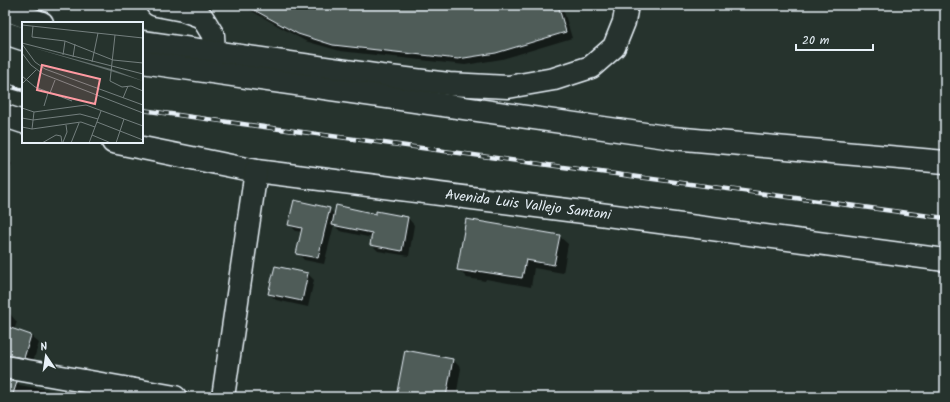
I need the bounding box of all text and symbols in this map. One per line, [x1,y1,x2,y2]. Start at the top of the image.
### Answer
inset map [22,22,143,143]
scale bar [796,26,873,52]
text: 20 m [802,31,830,50]
street label: Avenida Luis Vallejo Santoni [444,184,613,226]
north arrow [26,336,66,376]
text: N [39,338,49,357]

